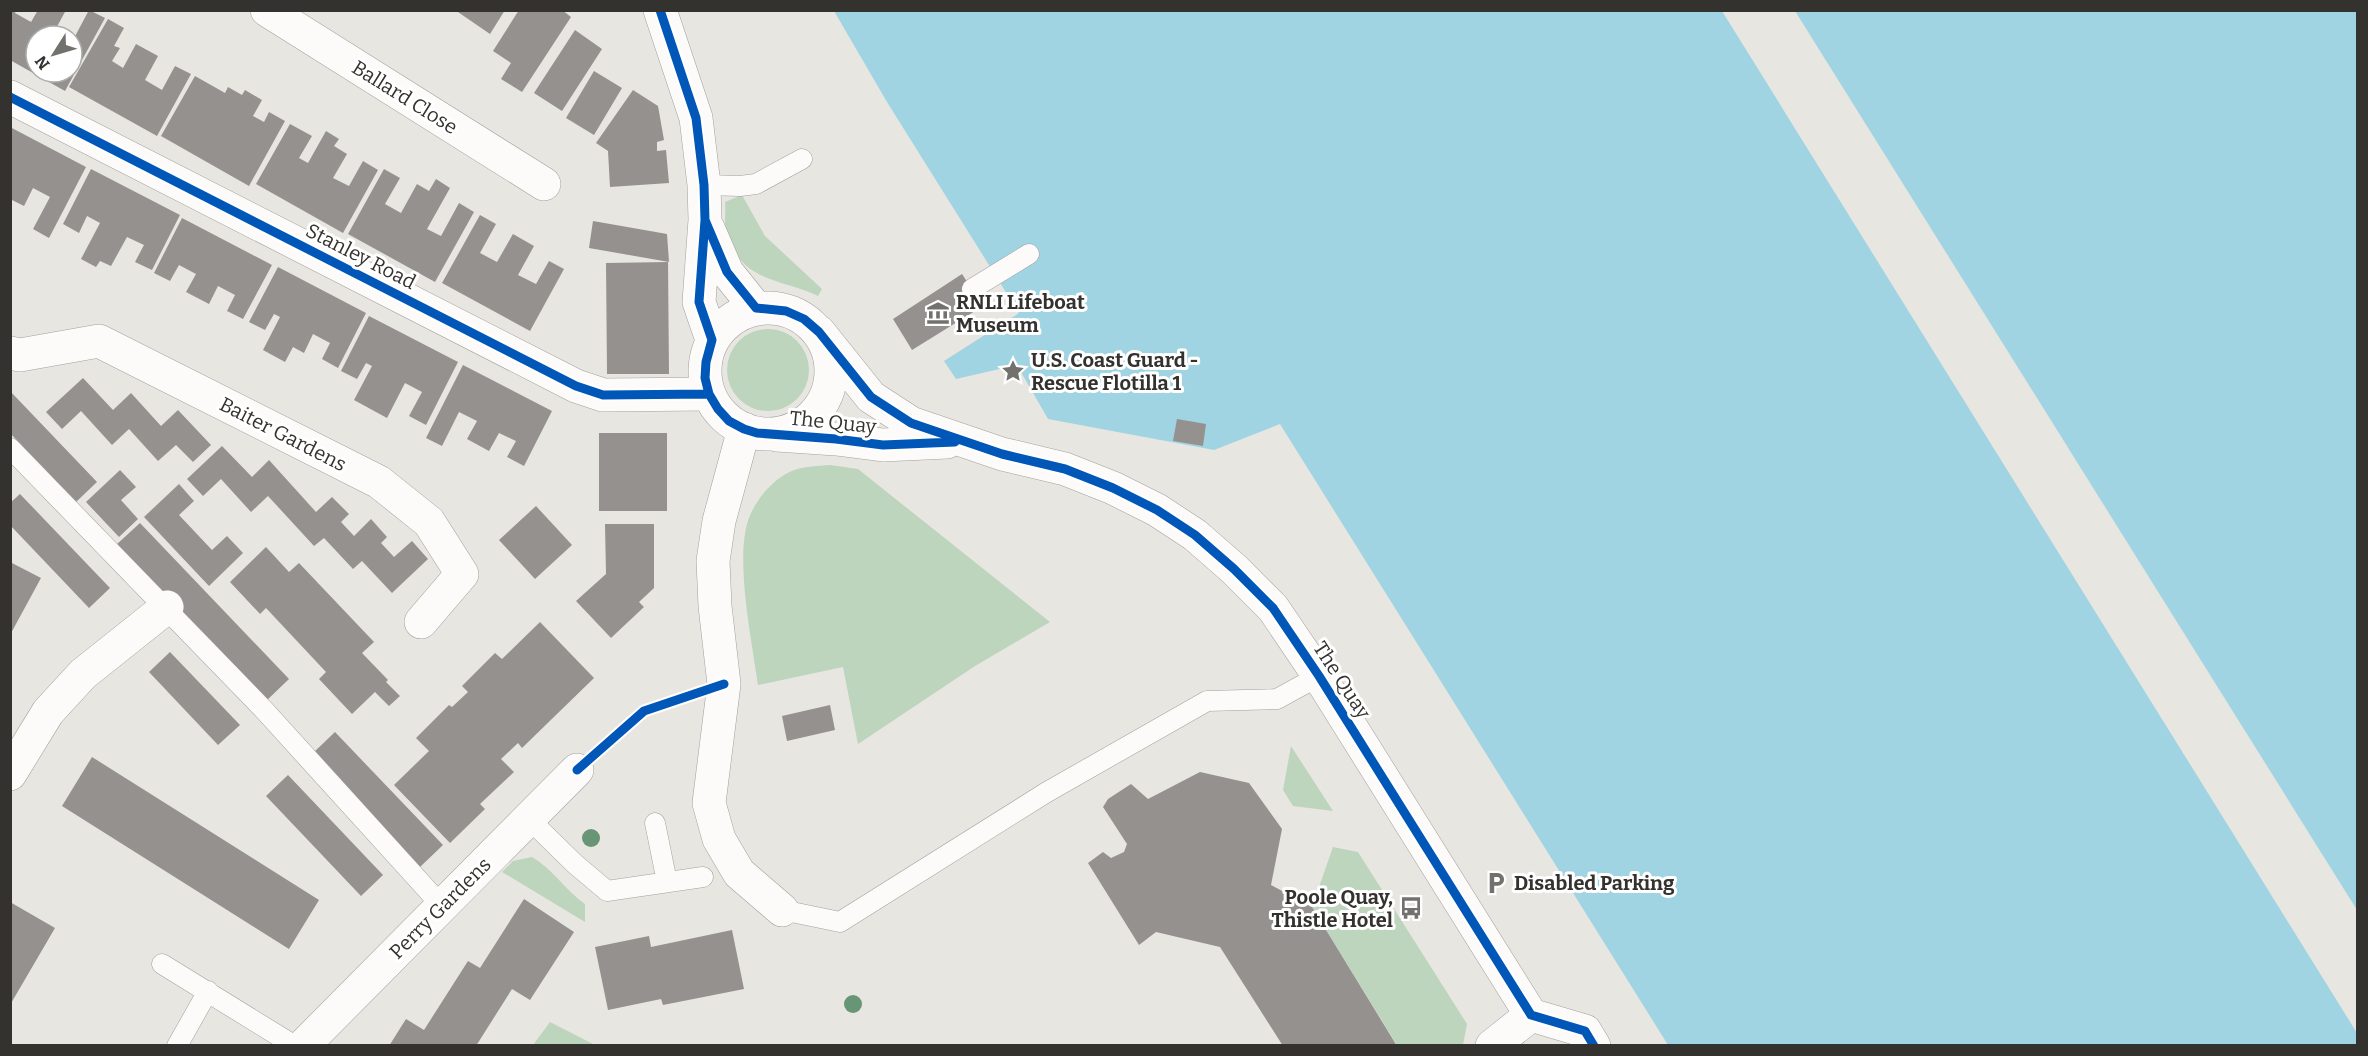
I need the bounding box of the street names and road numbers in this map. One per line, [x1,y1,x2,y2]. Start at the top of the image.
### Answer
street label: Ballard Close [348,55,462,139]
street label: Stanley Road [302,218,420,294]
street label: Baiter Gardens [216,392,350,476]
street label: The Quay [788,406,878,439]
street label: The Quay [1308,637,1376,723]
street label: Perry Gardens [384,852,496,964]

